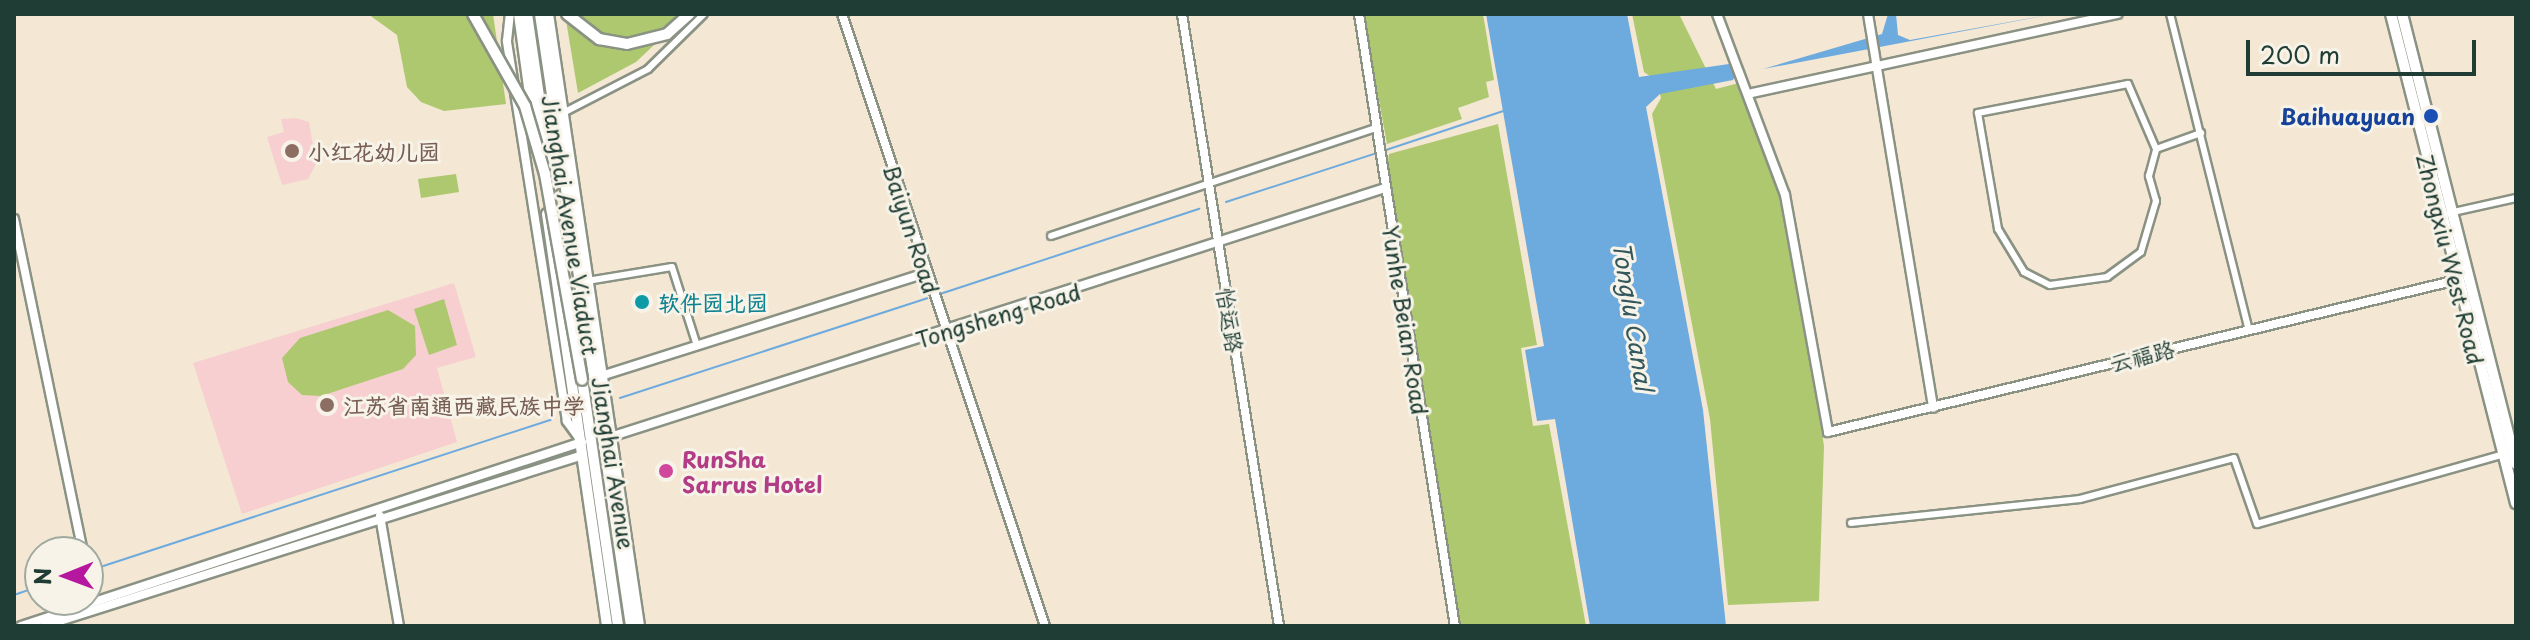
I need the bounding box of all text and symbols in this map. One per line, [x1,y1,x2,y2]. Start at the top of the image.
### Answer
scale bar [2250,24,2480,74]
text: 200 m [2260,36,2340,72]
street label: Jianghai Avenue Viaduct [537,93,605,357]
place label: Baihuayuan [2280,103,2415,129]
marker: Baihuayuan [2422,107,2440,125]
place label: 小红花幼儿园 [308,138,440,164]
marker: 小红花幼儿园 [283,142,301,160]
street label: Zhongxiu West Road [2412,152,2490,366]
street label: Baiyun Road [879,161,945,297]
street label: Yunhe Beian Road [1378,224,1434,416]
water label: Tonglu Canal [1607,239,1659,393]
street label: Tongsheng Road [912,277,1084,353]
street label: 怡运路 [1213,285,1249,355]
place label: 软件园北园 [658,289,768,315]
marker: 软件园北园 [633,293,651,311]
street label: 云福路 [2107,334,2177,376]
street label: Jianghai Avenue [587,375,641,551]
place label: 江苏省南通西藏民族中学 [343,392,585,418]
marker: 江苏省南通西藏民族中学 [318,396,336,414]
place label: RunSha Sarrus Hotel [682,445,824,496]
marker: RunSha Sarrus Hotel [657,462,675,480]
north arrow [24,536,104,616]
text: N [25,567,58,585]

